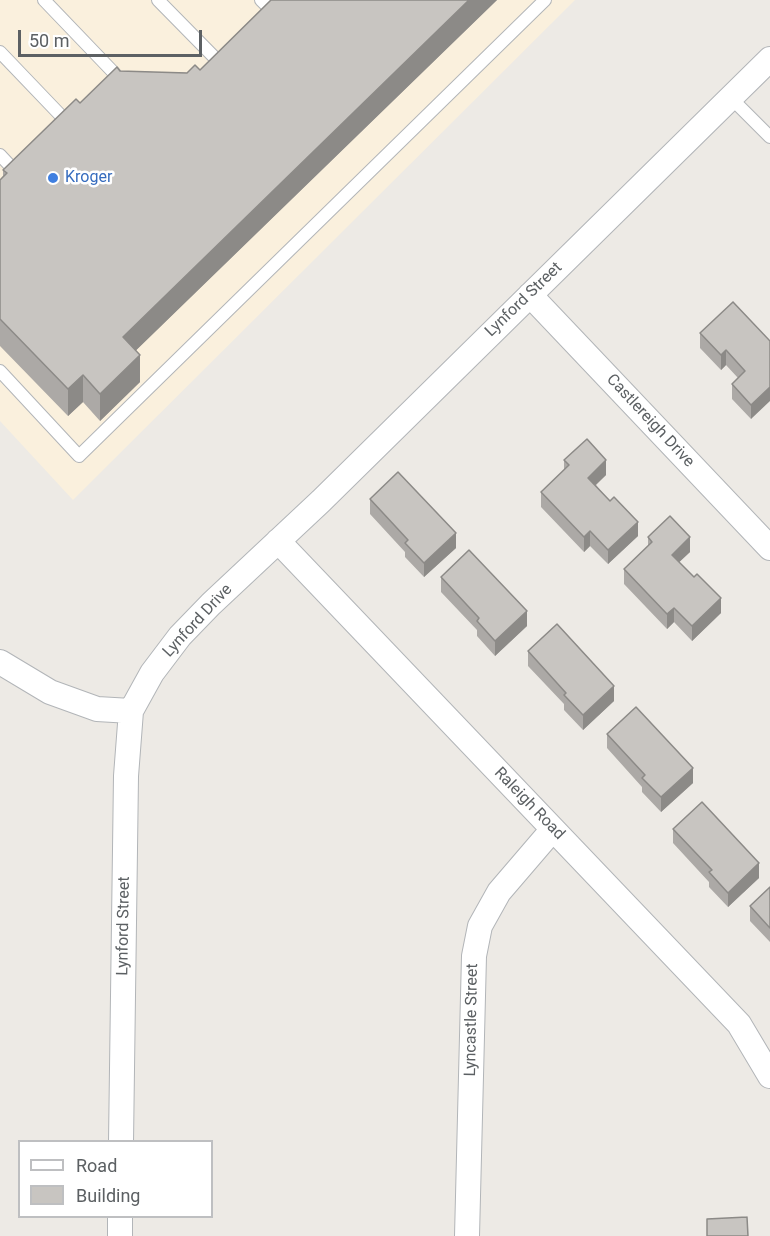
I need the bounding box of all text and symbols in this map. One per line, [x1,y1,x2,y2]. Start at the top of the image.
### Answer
scale bar [21,18,206,56]
text: 50 m [29,30,69,51]
place label: Kroger [65,168,112,188]
marker: Kroger [46,171,60,185]
street label: Lynford Street [482,259,566,341]
street label: Castlereigh Drive [602,370,698,472]
street label: Lynford Drive [159,580,237,662]
street label: Raleigh Road [490,764,568,844]
street label: Lynford Street [114,876,134,976]
street label: Lyncastle Street [461,963,483,1077]
legend [18,1140,213,1218]
text: Road [76,1155,117,1176]
text: Building [76,1185,140,1206]

